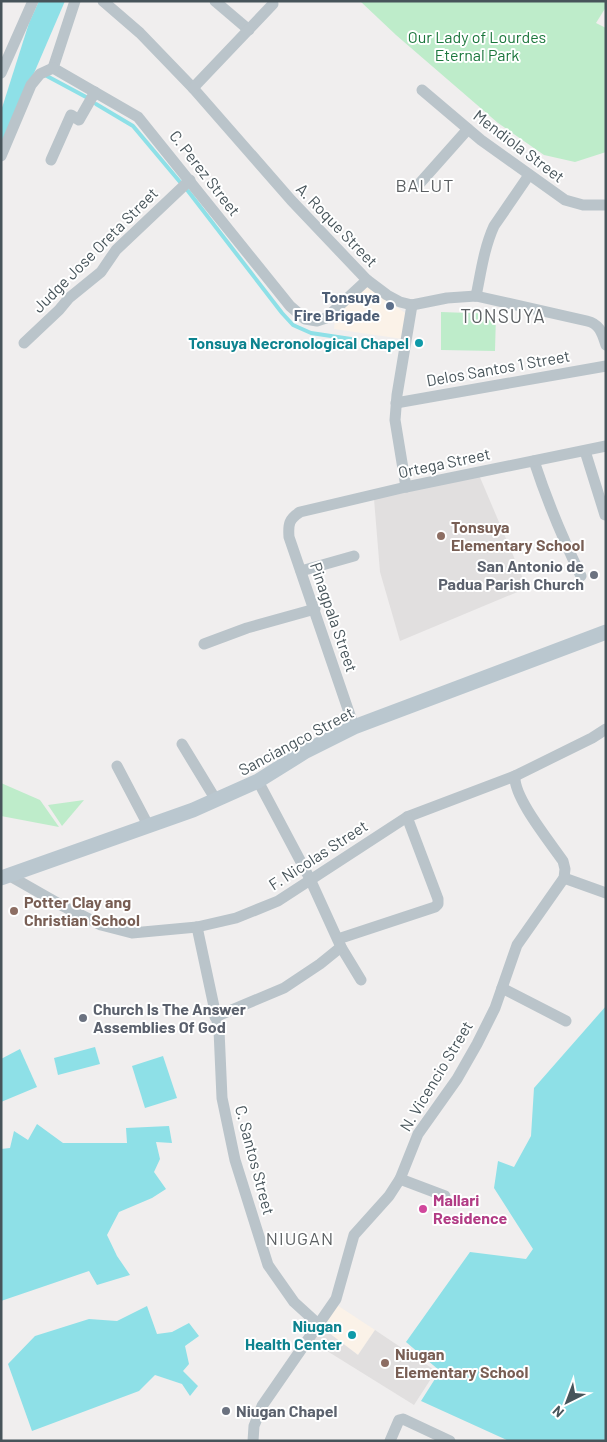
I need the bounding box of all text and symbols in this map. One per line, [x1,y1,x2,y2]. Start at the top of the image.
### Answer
park label: Our Lady of Lourdes Eternal Park [408,27,546,64]
street label: Mendiola Street [470,105,568,186]
street label: C. Perez Street [166,126,245,219]
district label: BALUT [396,174,454,196]
street label: A. Roque Street [293,179,382,270]
street label: Judge Jose Oreta Street [28,183,161,316]
place label: Tonsuya Fire Brigade [294,287,380,324]
marker: Tonsuya Fire Brigade [384,300,396,312]
district label: TONSUYA [460,304,546,327]
place label: Tonsuya Necronological Chapel [188,333,409,352]
marker: Tonsuya Necronological Chapel [413,337,425,349]
street label: Delos Santos 1 Street [425,346,571,389]
street label: Ortega Street [396,443,492,482]
place label: Tonsuya Elementary School [451,517,585,554]
marker: Tonsuya Elementary School [435,530,447,542]
place label: San Antonio de Padua Parish Church [438,556,584,593]
street label: Pinagpala Street [307,560,362,674]
marker: San Antonio de Padua Parish Church [588,569,600,581]
street label: Sanciangco Street [235,702,357,779]
street label: F. Nicolas Street [265,816,371,894]
place label: Potter Clay ang Christian School [24,892,140,929]
marker: Potter Clay ang Christian School [8,905,20,917]
place label: Church Is The Answer Assemblies Of God [93,999,246,1036]
marker: Church Is The Answer Assemblies Of God [77,1012,89,1024]
street label: N. Vicencio Street [395,1017,476,1134]
street label: C. Santos Street [232,1103,279,1217]
place label: Mallari Residence [433,1190,507,1227]
marker: Mallari Residence [417,1203,429,1215]
district label: NIUGAN [266,1227,334,1249]
place label: Niugan Health Center [245,1316,342,1353]
marker: Niugan Health Center [346,1329,358,1341]
place label: Niugan Elementary School [395,1344,529,1381]
marker: Niugan Elementary School [379,1357,391,1369]
north arrow [542,1377,592,1427]
place label: Niugan Chapel [236,1401,337,1420]
text: N [549,1403,567,1421]
marker: Niugan Chapel [220,1405,232,1417]

